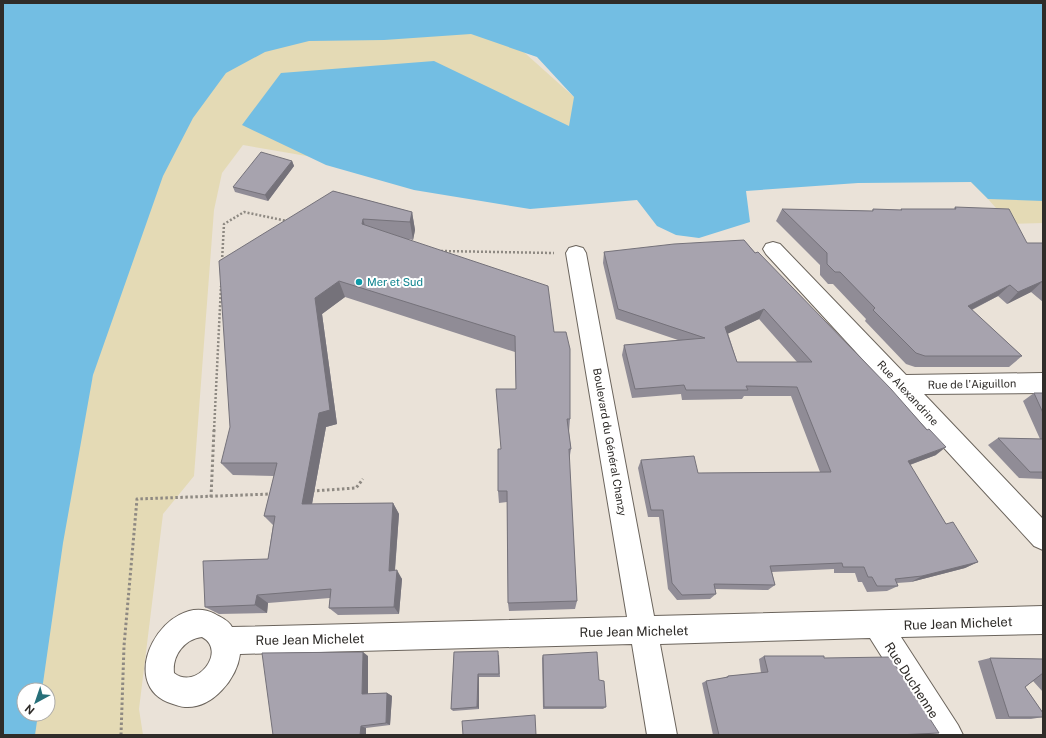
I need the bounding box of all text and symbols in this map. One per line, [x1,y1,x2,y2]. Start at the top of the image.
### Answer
place label: Mer et Sud [367,276,423,288]
marker: Mer et Sud [354,277,364,287]
street label: Rue Alexandrine [875,358,941,428]
street label: Boulevard du Général Chanzy [591,367,629,517]
street label: Rue de l'Aiguillon [928,377,1016,391]
street label: Rue Jean Michelet [903,614,1013,633]
street label: Rue Jean Michelet [579,623,689,640]
street label: Rue Jean Michelet [255,631,365,648]
street label: Rue Duchenne [881,640,942,721]
north arrow [16,682,56,722]
text: N [22,702,37,717]

